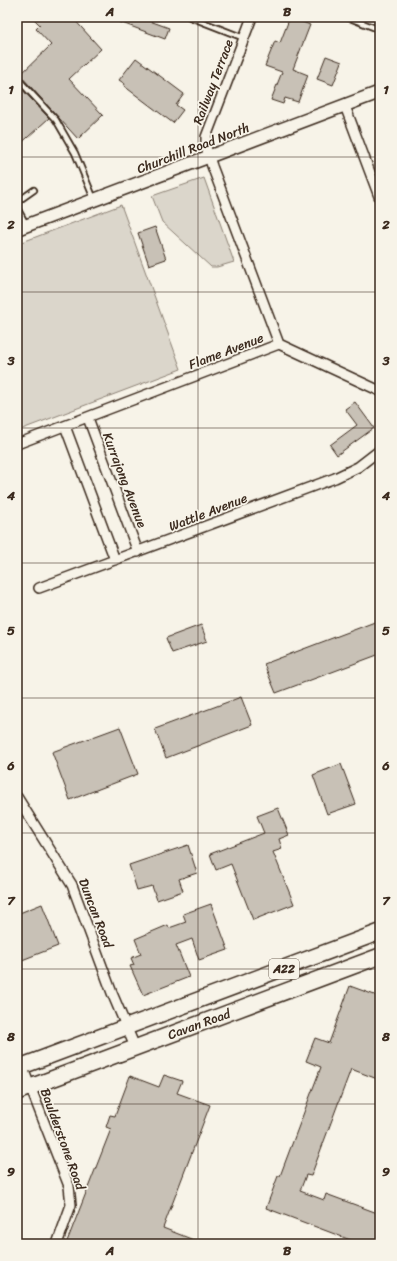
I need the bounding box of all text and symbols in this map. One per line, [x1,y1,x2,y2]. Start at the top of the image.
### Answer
text: A [105,0,114,23]
text: B [283,0,292,23]
street label: Railway Terrace [186,36,240,128]
text: 1 [8,78,14,101]
text: 1 [383,78,389,101]
street label: Churchill Road North [133,116,253,180]
text: 2 [6,213,15,236]
text: 2 [381,213,390,236]
street label: Flame Avenue [185,326,267,376]
text: 3 [6,349,15,372]
text: 3 [381,349,390,372]
street label: Kurrajong Avenue [96,429,154,531]
text: 4 [6,484,16,507]
text: 4 [381,484,391,507]
street label: Wattle Avenue [165,486,251,538]
text: 5 [7,619,15,642]
text: 5 [382,619,390,642]
text: 6 [6,754,15,777]
text: 6 [381,754,390,777]
street label: Duncan Road [72,875,120,952]
text: 7 [7,889,16,912]
text: 7 [382,889,391,912]
road number: A22 [269,959,299,979]
street label: Cavan Road [164,1002,235,1046]
text: 8 [6,1025,15,1048]
text: 8 [381,1025,390,1048]
street label: Baulderstone Road [34,1085,92,1194]
text: 9 [7,1160,15,1183]
text: 9 [382,1160,390,1183]
text: A [105,1239,114,1261]
text: B [283,1239,292,1261]

